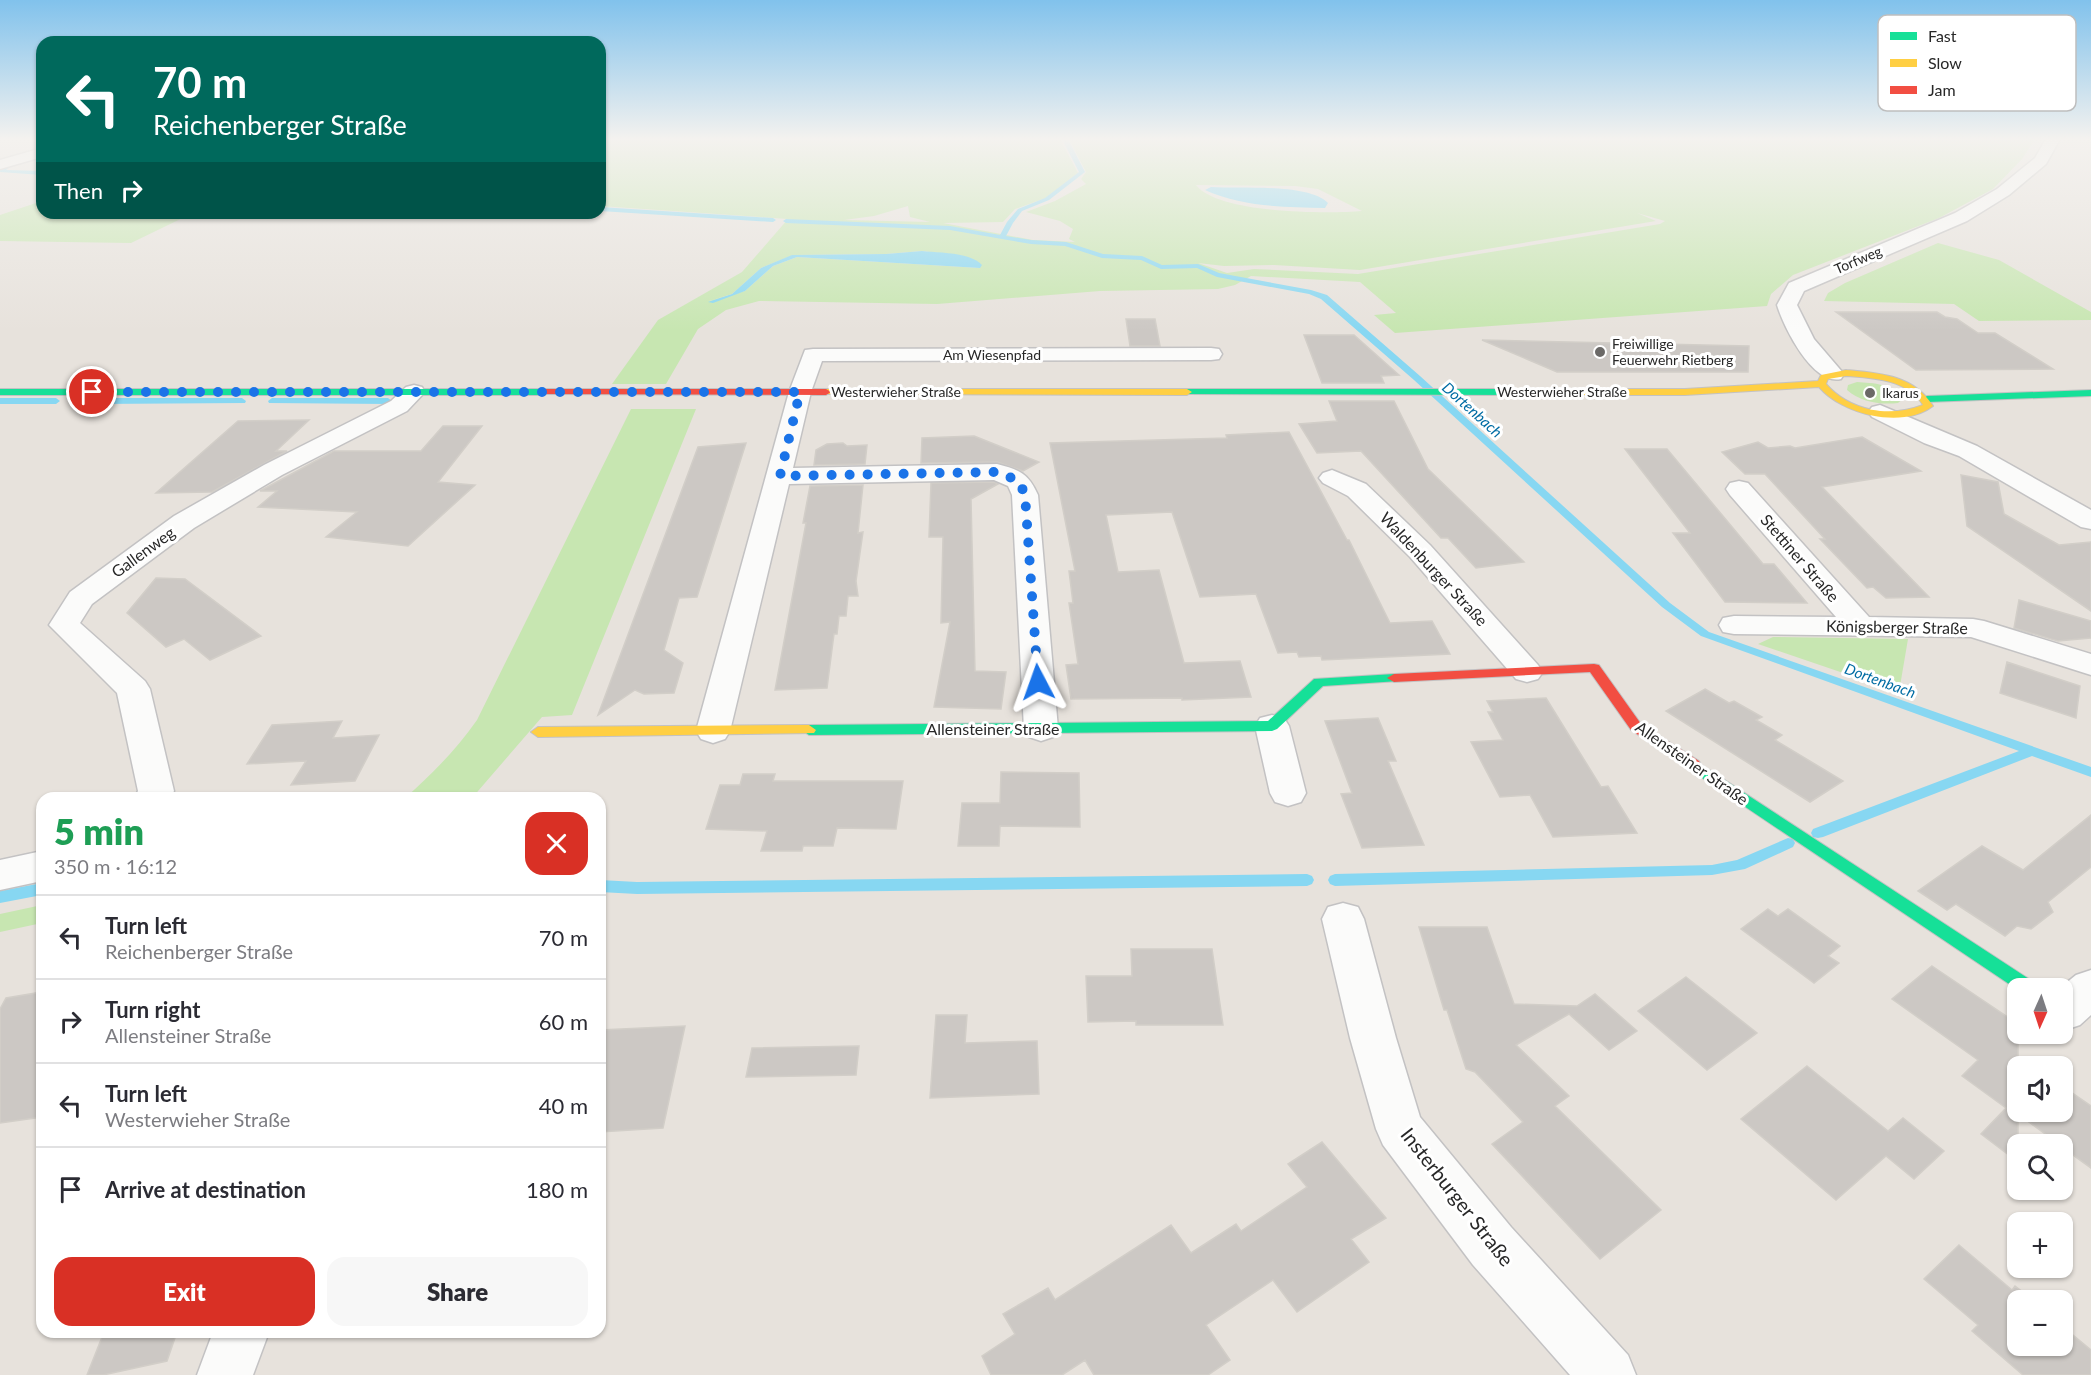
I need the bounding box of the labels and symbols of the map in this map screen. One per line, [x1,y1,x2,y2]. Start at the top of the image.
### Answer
legend [1878,15,2076,111]
text: Fast [1928,26,1957,45]
text: Slow [1928,53,1962,72]
text: Jam [1928,80,1956,99]
street label: Torfweg [1831,242,1884,277]
place label: Freiwillige Feuerwehr Rietberg [1612,335,1733,368]
marker: Freiwillige Feuerwehr Rietberg [1593,345,1607,359]
street label: Am Wiesenpfad [943,346,1041,363]
pin [66,366,117,417]
water label: Dortenbach [1439,378,1506,441]
street label: Westerwieher Straße [831,383,961,400]
street label: Westerwieher Straße [1497,383,1627,400]
place label: Ikarus [1882,384,1919,401]
marker: Ikarus [1863,386,1877,400]
street label: Waldenburger Straße [1377,508,1492,630]
street label: Stettiner Straße [1757,510,1844,605]
street label: Gallenweg [107,522,178,581]
street label: Königsberger Straße [1826,616,1968,637]
position arrow [1006,650,1070,714]
water label: Dortenbach [1842,659,1918,701]
street label: Allensteiner Straße [1632,717,1752,809]
street label: Allensteiner Straße [926,719,1060,738]
north arrow [2007,978,2073,1044]
street label: Insterburger Straße [1396,1122,1519,1270]

